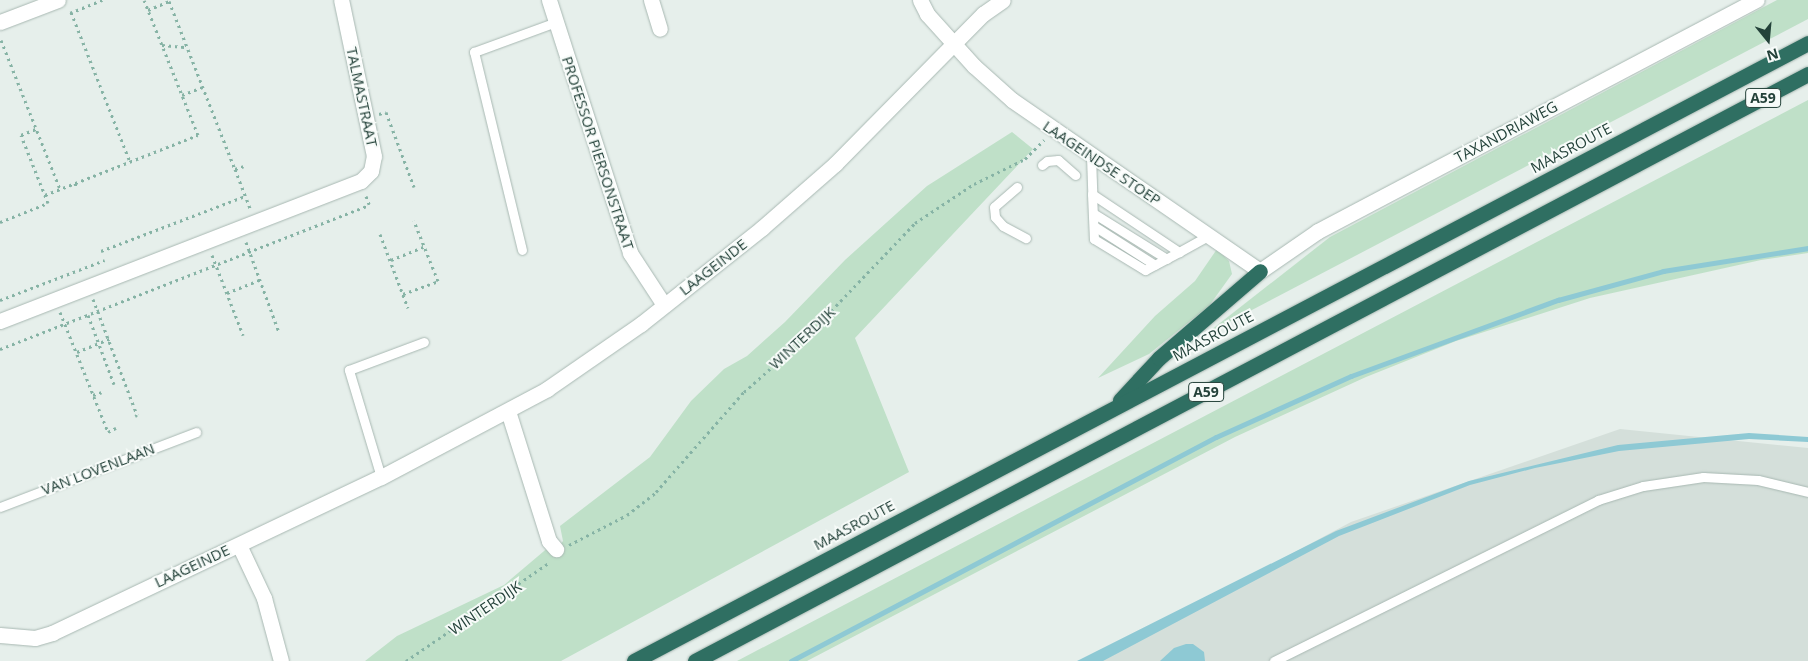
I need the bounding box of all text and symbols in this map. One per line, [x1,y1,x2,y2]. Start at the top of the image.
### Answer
north arrow [1743,15,1793,65]
text: N [1764,44,1781,66]
street label: TALMASTRAAT [343,45,381,149]
street label: PROFESSOR PIERSONSTRAAT [558,54,638,252]
road number: A59 [1744,86,1782,110]
street label: TAXANDRIAWEG [1451,97,1561,167]
street label: LAAGEINDSE STOEP [1040,117,1164,209]
street label: MAASROUTE [1527,119,1615,177]
street label: LAAGEINDE [676,235,750,299]
street label: WINTERDIJK [765,303,839,373]
street label: MAASROUTE [1169,307,1257,365]
road number: A59 [1187,381,1225,404]
street label: VAN LOVENLAAN [39,439,157,499]
street label: MAASROUTE [810,496,898,554]
street label: LAAGEINDE [152,541,232,591]
street label: WINTERDIJK [445,577,525,639]

